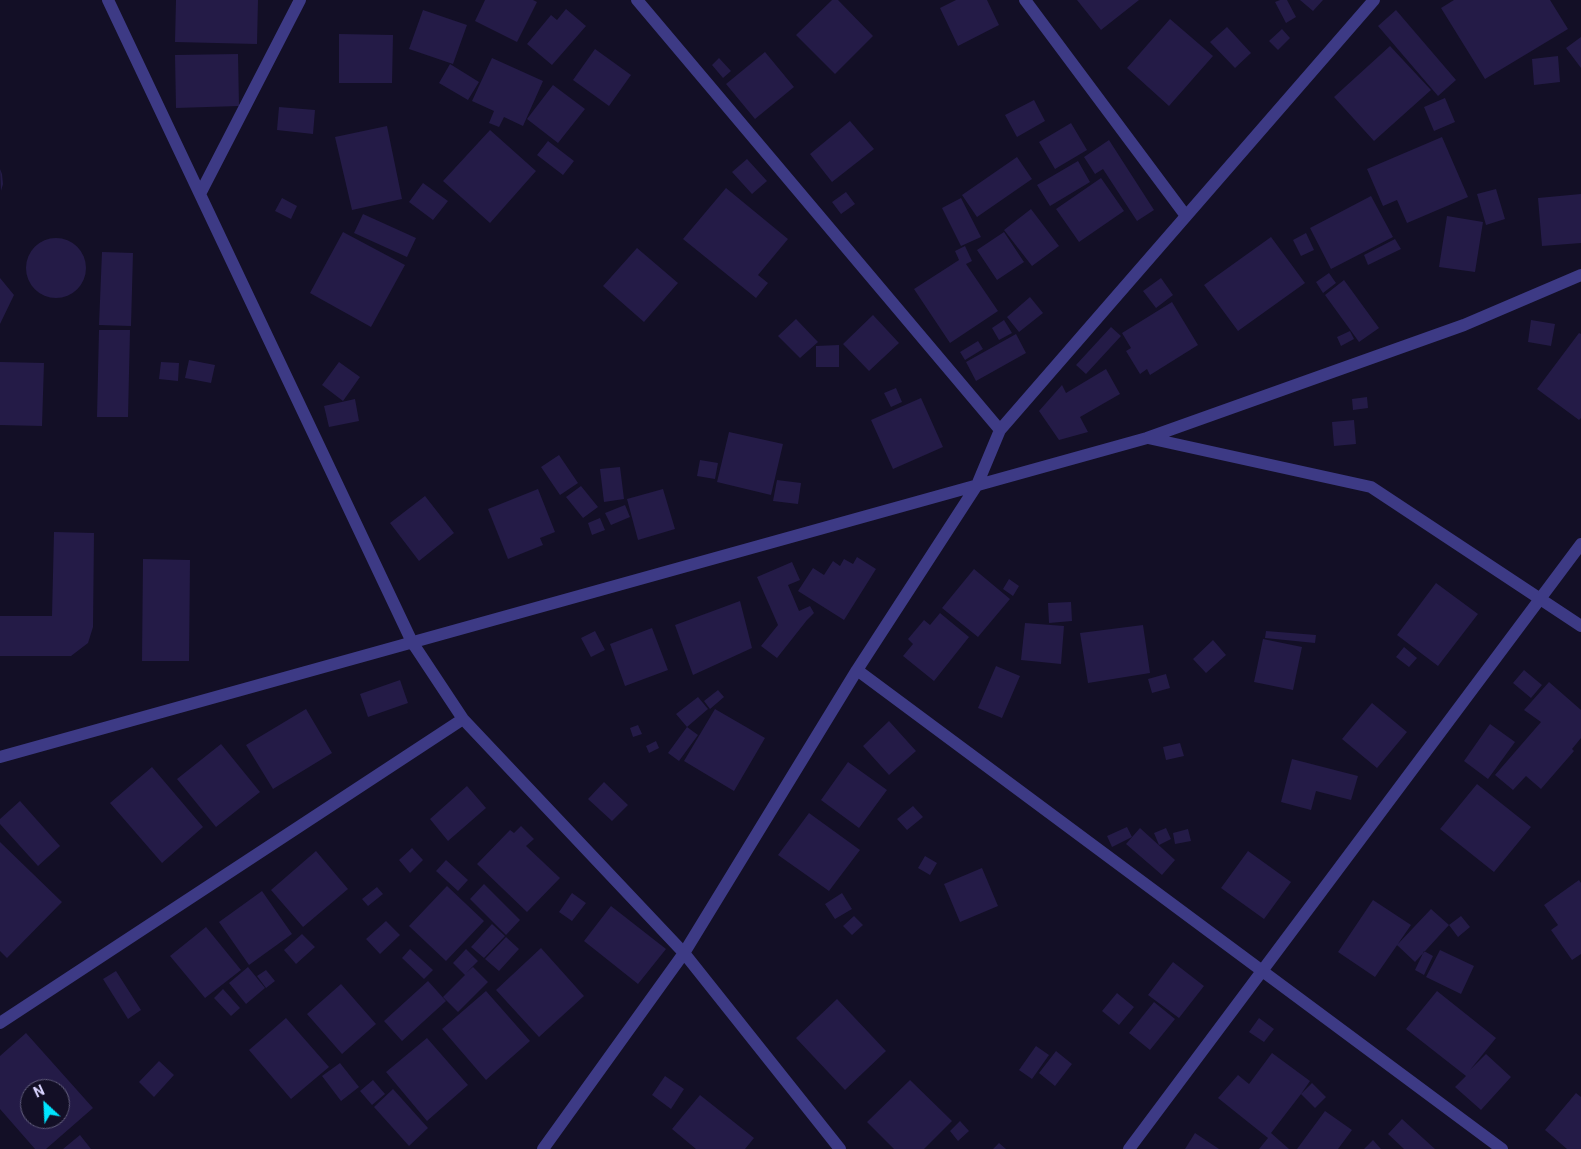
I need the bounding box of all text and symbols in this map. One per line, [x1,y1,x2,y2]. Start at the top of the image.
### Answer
north arrow [20,1079,70,1129]
text: N [31,1082,47,1101]

